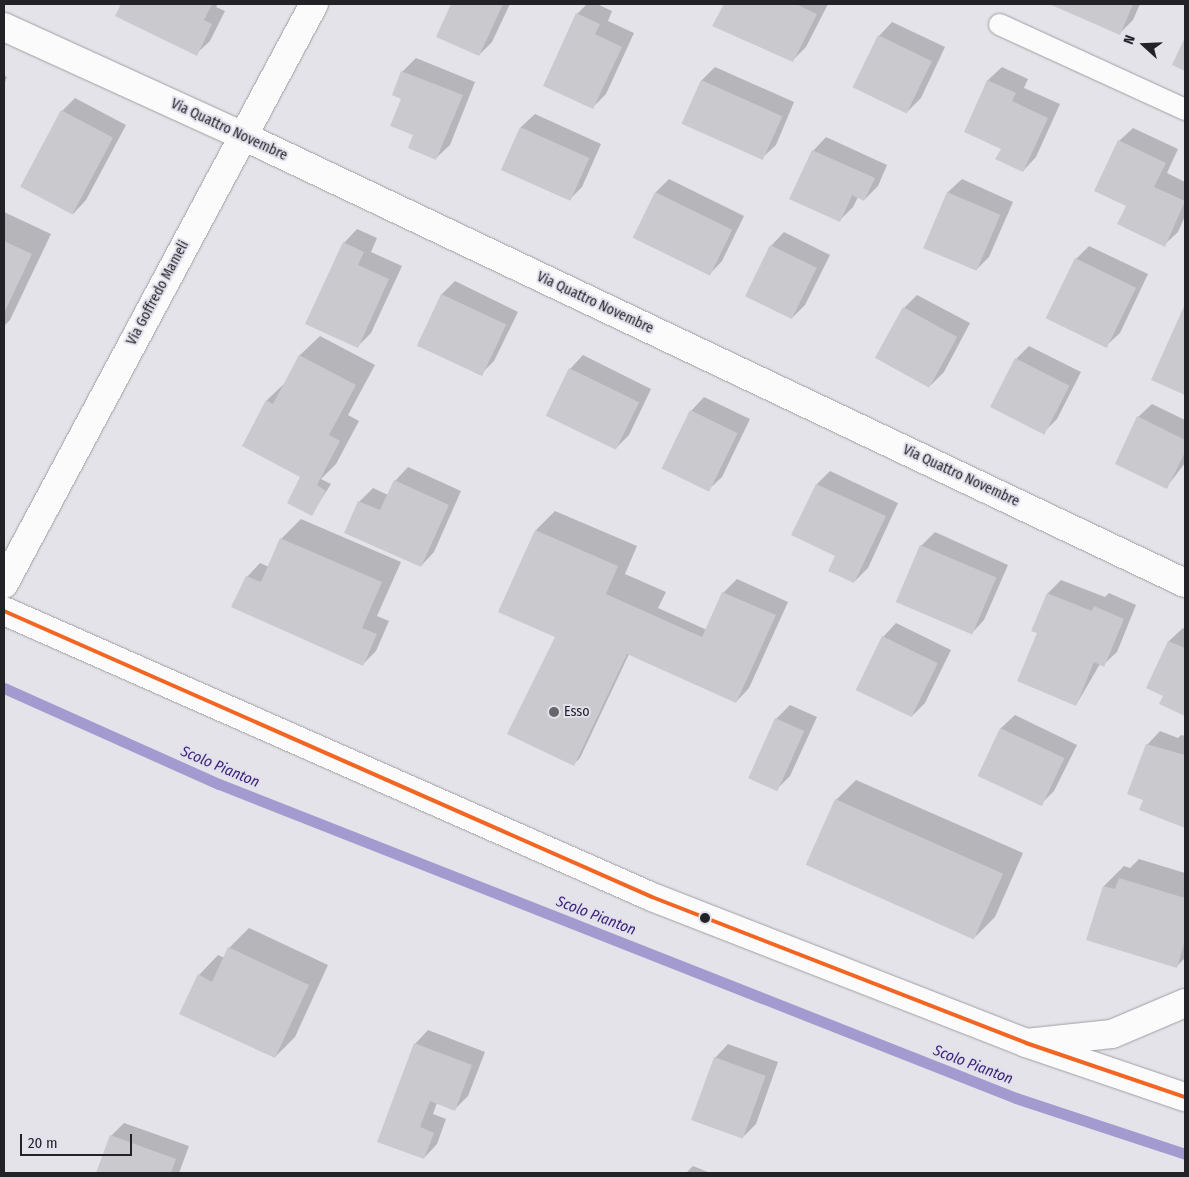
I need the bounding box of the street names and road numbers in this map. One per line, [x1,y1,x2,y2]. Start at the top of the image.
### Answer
street label: Via Quattro Novembre [168,96,290,164]
street label: Via Goffredo Mameli [123,238,193,348]
street label: Via Quattro Novembre [534,269,656,337]
street label: Via Quattro Novembre [900,442,1022,510]

